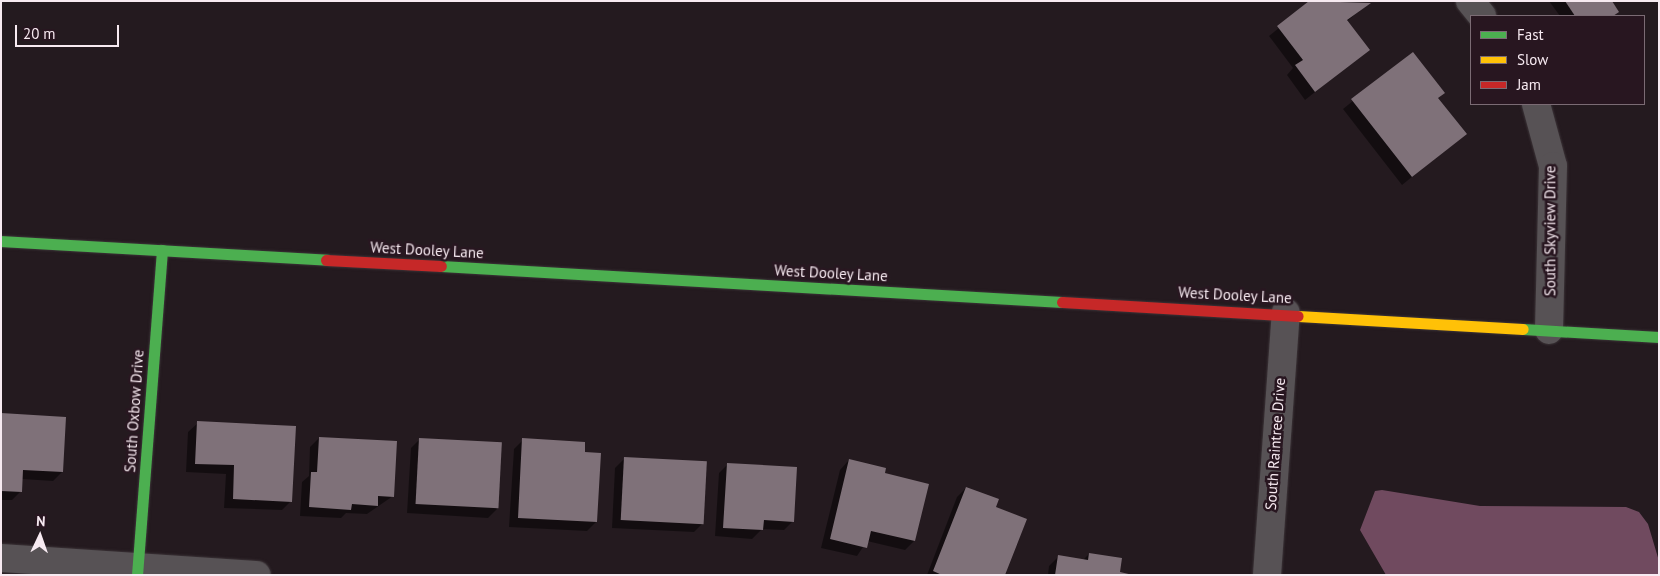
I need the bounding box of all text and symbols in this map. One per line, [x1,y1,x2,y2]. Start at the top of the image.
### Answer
scale bar [18,15,121,47]
legend [1470,15,1645,105]
text: 20 m [23,24,56,43]
text: Fast [1517,25,1544,44]
text: Slow [1517,50,1548,69]
text: Jam [1517,75,1541,94]
street label: South Skyview Drive [1541,166,1559,296]
street label: West Dooley Lane [370,238,484,262]
street label: West Dooley Lane [774,261,888,285]
street label: West Dooley Lane [1178,283,1292,307]
street label: South Oxbow Drive [121,349,147,473]
street label: South Raintree Drive [1261,377,1289,511]
north arrow [15,511,65,561]
text: N [36,512,46,530]

